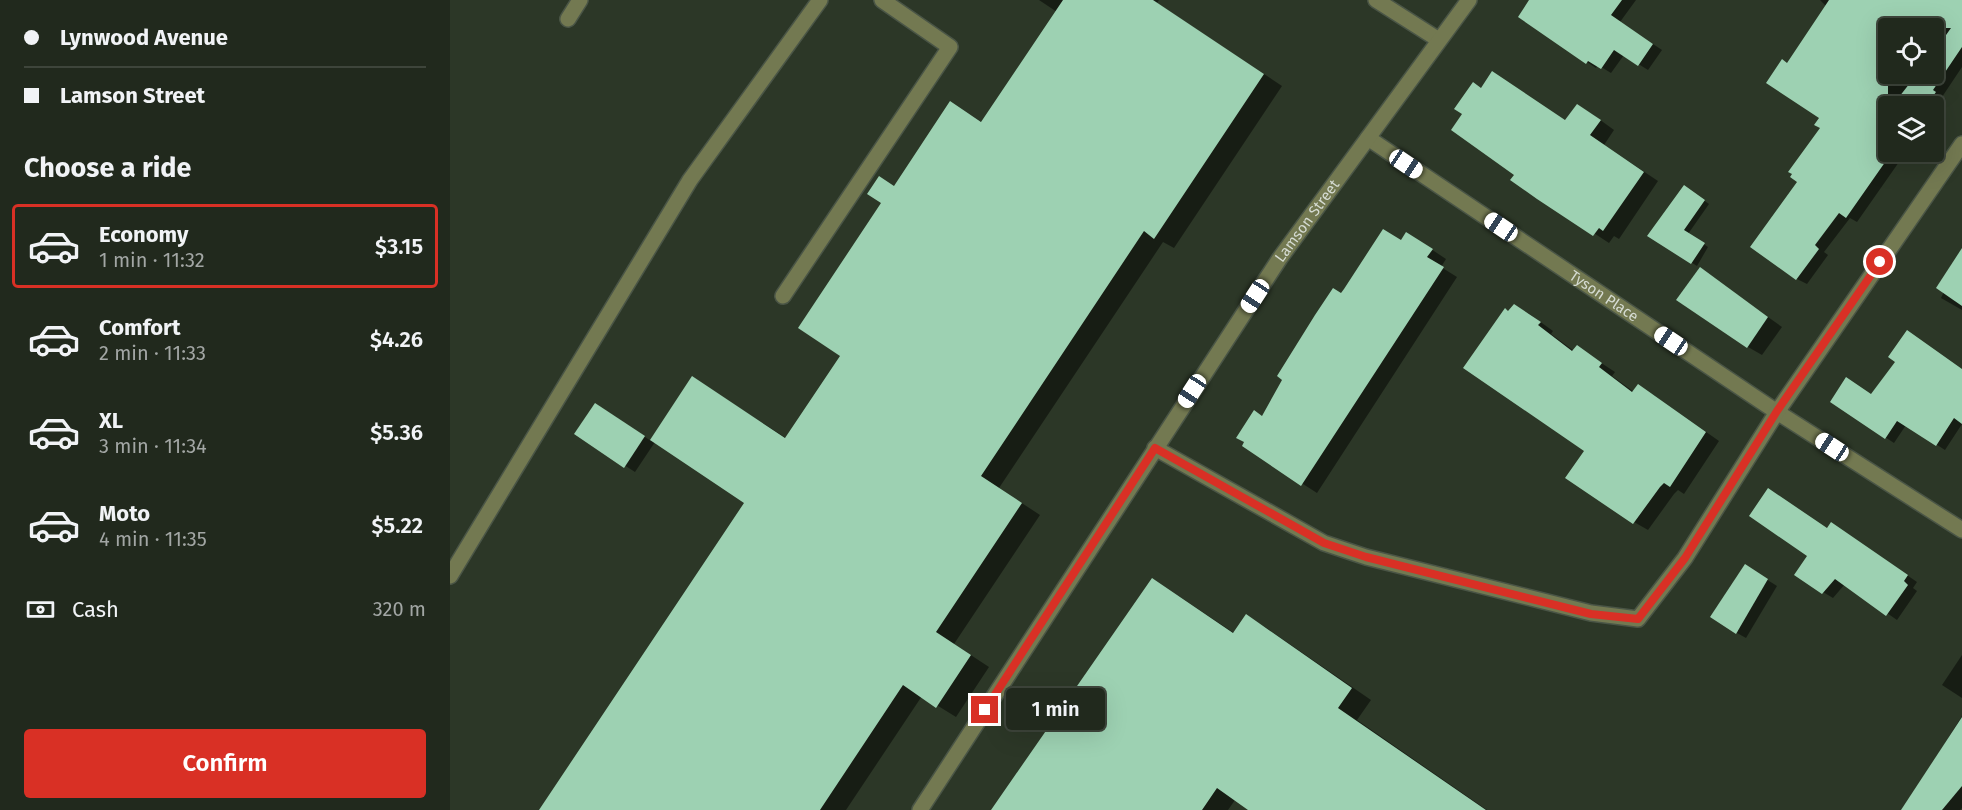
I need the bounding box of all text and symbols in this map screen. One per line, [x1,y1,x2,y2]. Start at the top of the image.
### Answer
map controls [1878,18,1944,162]
button: locate [1878,18,1944,84]
text: Lynwood Avenue [60,24,228,51]
text: Lamson Street [60,82,205,109]
button: layers [1878,96,1944,162]
car [1386,146,1426,182]
text: Choose a ride [24,152,191,184]
street label: Lamson Street [1271,176,1344,266]
car [1481,209,1521,245]
icon: car [27,219,81,273]
text: Economy [99,221,188,248]
text: $3.15 [375,233,423,260]
text: 1 min · 11:32 [99,248,205,272]
route start [1866,248,1893,275]
street label: Tyson Place [1566,267,1642,326]
car [1238,276,1272,316]
icon: car [27,312,81,366]
text: Comfort [99,314,180,341]
car [1651,323,1691,359]
text: $4.26 [370,326,423,353]
text: 2 min · 11:33 [99,341,206,365]
car [1175,371,1209,411]
icon: car [27,405,81,459]
text: XL [99,407,123,434]
text: $5.36 [370,419,423,446]
car [1812,430,1852,464]
text: 3 min · 11:34 [99,434,207,458]
icon: car [27,498,81,552]
text: Moto [99,500,150,527]
text: $5.22 [372,512,423,539]
text: 4 min · 11:35 [99,527,207,551]
icon: cash [24,593,57,626]
text: Cash [72,596,119,623]
text: 320 m [373,597,426,621]
callout: 1 min [1006,689,1105,731]
route end [971,696,998,723]
text: 1 min [1031,697,1080,721]
button: Confirm [24,729,426,798]

